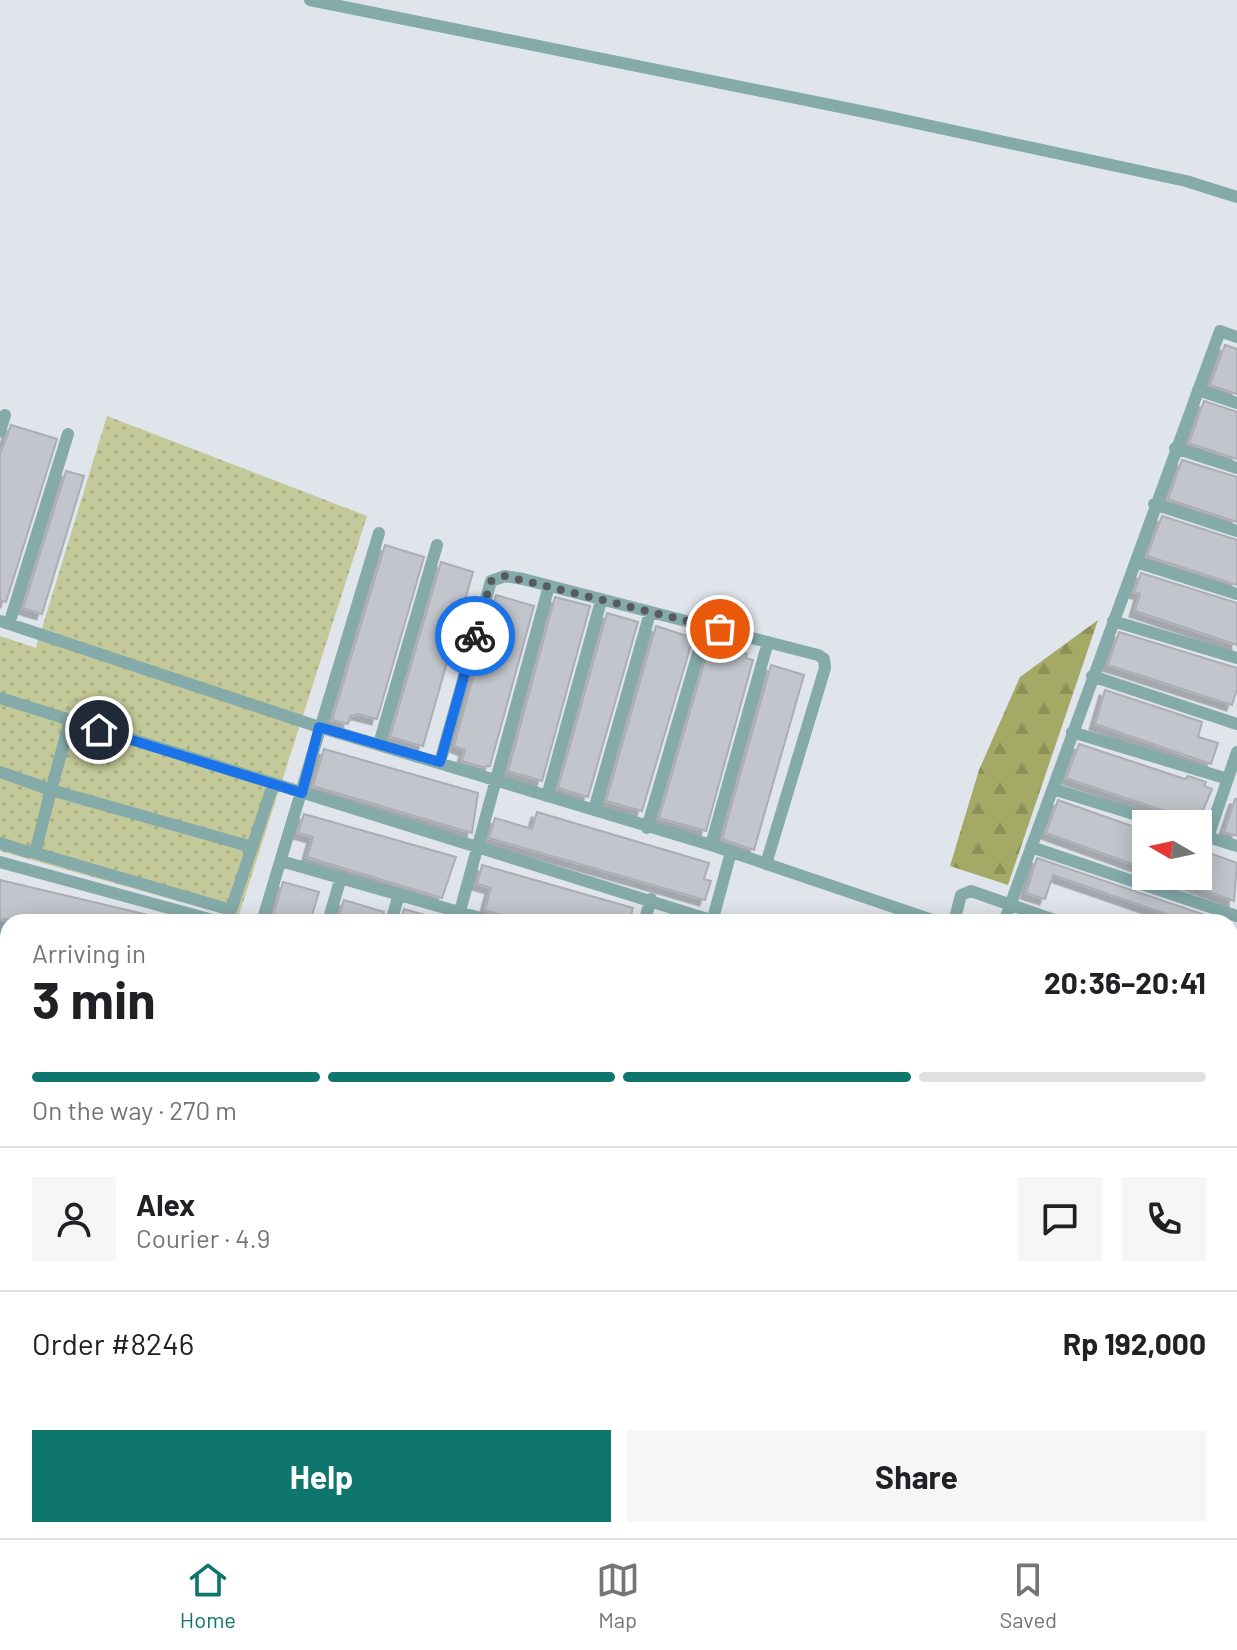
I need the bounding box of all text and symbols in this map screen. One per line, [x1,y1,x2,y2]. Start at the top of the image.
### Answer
pin [686,595,754,663]
courier [435,596,515,676]
icon: bag [698,607,742,651]
icon: bike [453,614,497,658]
pin [65,696,133,764]
icon: home [77,708,121,752]
north arrow [1132,810,1212,890]
map controls [1132,810,1212,890]
text: Arriving in [32,937,146,968]
text: 20:36–20:41 [1044,964,1206,1000]
text: 3 min [32,967,156,1029]
text: On the way · 270 m [32,1094,237,1125]
button: person [32,1177,116,1261]
button: chat [1018,1177,1102,1261]
button: phone [1122,1177,1206,1261]
text: Alex [136,1186,195,1222]
text: Courier · 4.9 [136,1222,270,1253]
text: Order #8246 [32,1325,194,1361]
text: Rp 192,000 [1063,1325,1206,1361]
button: Help [32,1430,611,1522]
button: Share [627,1430,1206,1522]
tab: Home [180,1558,236,1632]
tab: Map [596,1558,640,1632]
tab: Saved [999,1558,1057,1632]

